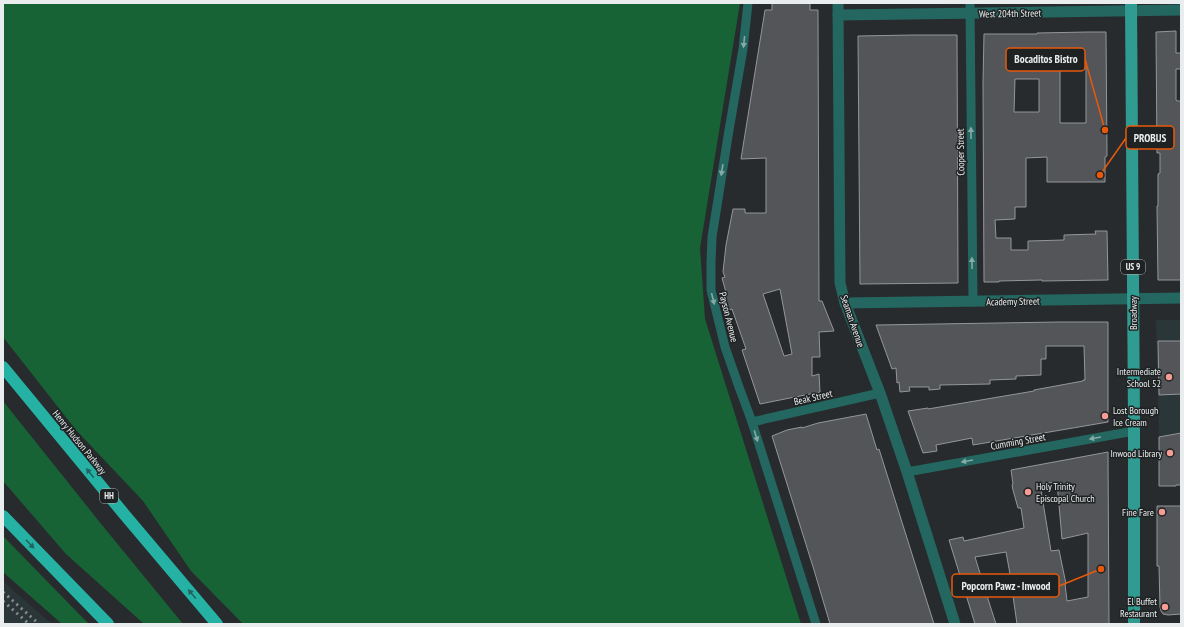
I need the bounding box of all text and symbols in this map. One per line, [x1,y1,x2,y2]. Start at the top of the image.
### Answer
street label: West 204th Street [979,6,1041,21]
one-way arrow [741,36,747,48]
callout: Bocaditos Bistro [1006,48,1085,71]
text: Bocaditos Bistro [1014,52,1078,66]
one-way arrow [968,126,974,139]
callout: PROBUS [1126,126,1174,149]
street label: Cooper Street [954,128,967,176]
text: PROBUS [1134,131,1166,145]
one-way arrow [719,164,725,176]
one-way arrow [969,256,975,269]
road number: US 9 [1121,260,1145,274]
street label: Payson Avenue [716,291,741,344]
one-way arrow [711,293,717,305]
street label: Seaman Avenue [838,293,868,349]
street label: Academy Street [986,295,1040,308]
street label: Broadway [1127,296,1140,330]
place label: Intermediate School 52 [1117,365,1161,390]
marker: Intermediate School 52 [1164,372,1174,382]
street label: Beak Street [792,387,834,408]
place label: Lost Borough Ice Cream [1113,404,1158,429]
street label: Henry Hudson Parkway [50,408,110,477]
marker: Lost Borough Ice Cream [1100,411,1110,421]
one-way arrow [754,430,760,442]
street label: Cumming Street [990,430,1047,453]
one-way arrow [1089,435,1101,441]
place label: Inwood Library [1110,447,1162,460]
marker: Inwood Library [1165,448,1175,458]
one-way arrow [961,458,973,464]
one-way arrow [86,468,95,479]
place label: Holy Trinity Episcopal Church [1036,480,1095,505]
marker: Holy Trinity Episcopal Church [1023,487,1033,497]
road number: HH [100,489,118,503]
place label: Fine Fare [1122,506,1154,519]
marker: Fine Fare [1157,507,1167,517]
one-way arrow [25,539,35,549]
callout: Popcorn Pawz - Inwood [952,574,1059,597]
text: Popcorn Pawz - Inwood [961,579,1051,593]
one-way arrow [188,589,197,600]
place label: El Buffet Restaurant [1120,595,1157,620]
marker: El Buffet Restaurant [1160,602,1170,612]

